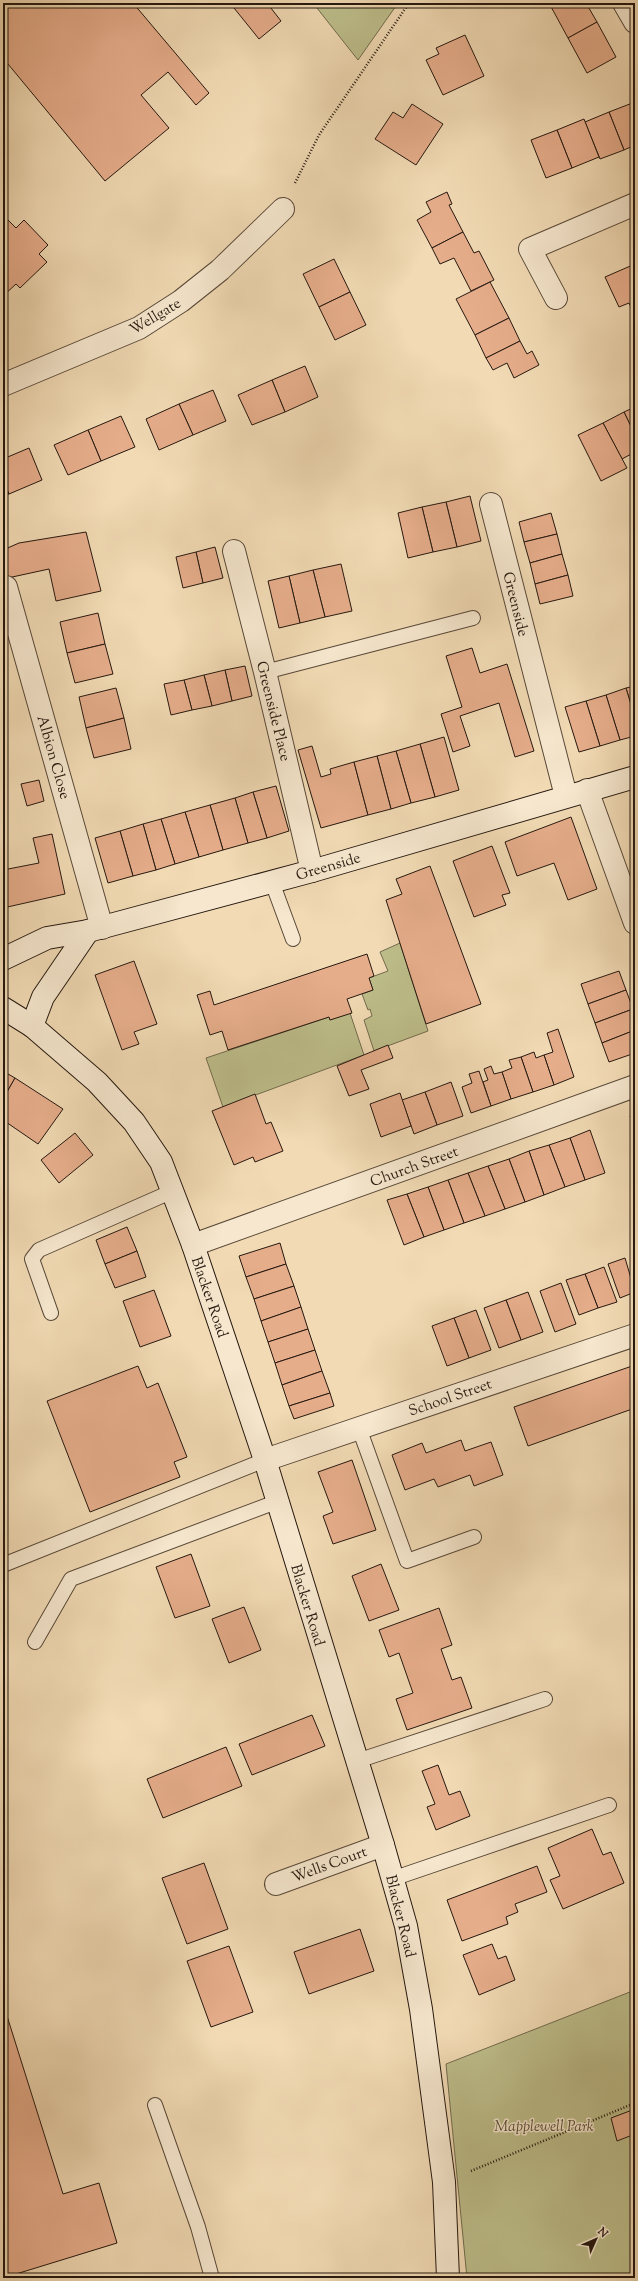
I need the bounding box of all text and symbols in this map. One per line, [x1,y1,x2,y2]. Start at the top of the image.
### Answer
street label: Wellgate [126,294,185,341]
street label: Greenside [496,570,533,639]
street label: Greenside Place [250,659,295,764]
street label: Albion Close [31,713,75,802]
street label: Greenside [294,848,363,887]
street label: Church Street [367,1142,462,1193]
street label: Blacker Road [185,1254,232,1341]
street label: School Street [406,1374,495,1422]
street label: Blacker Road [284,1562,329,1649]
street label: Wells Court [289,1842,370,1889]
street label: Blacker Road [379,1873,420,1960]
park label: Mapplewell Park [494,2117,594,2138]
north arrow [576,2219,616,2259]
text: N [593,2223,611,2242]

